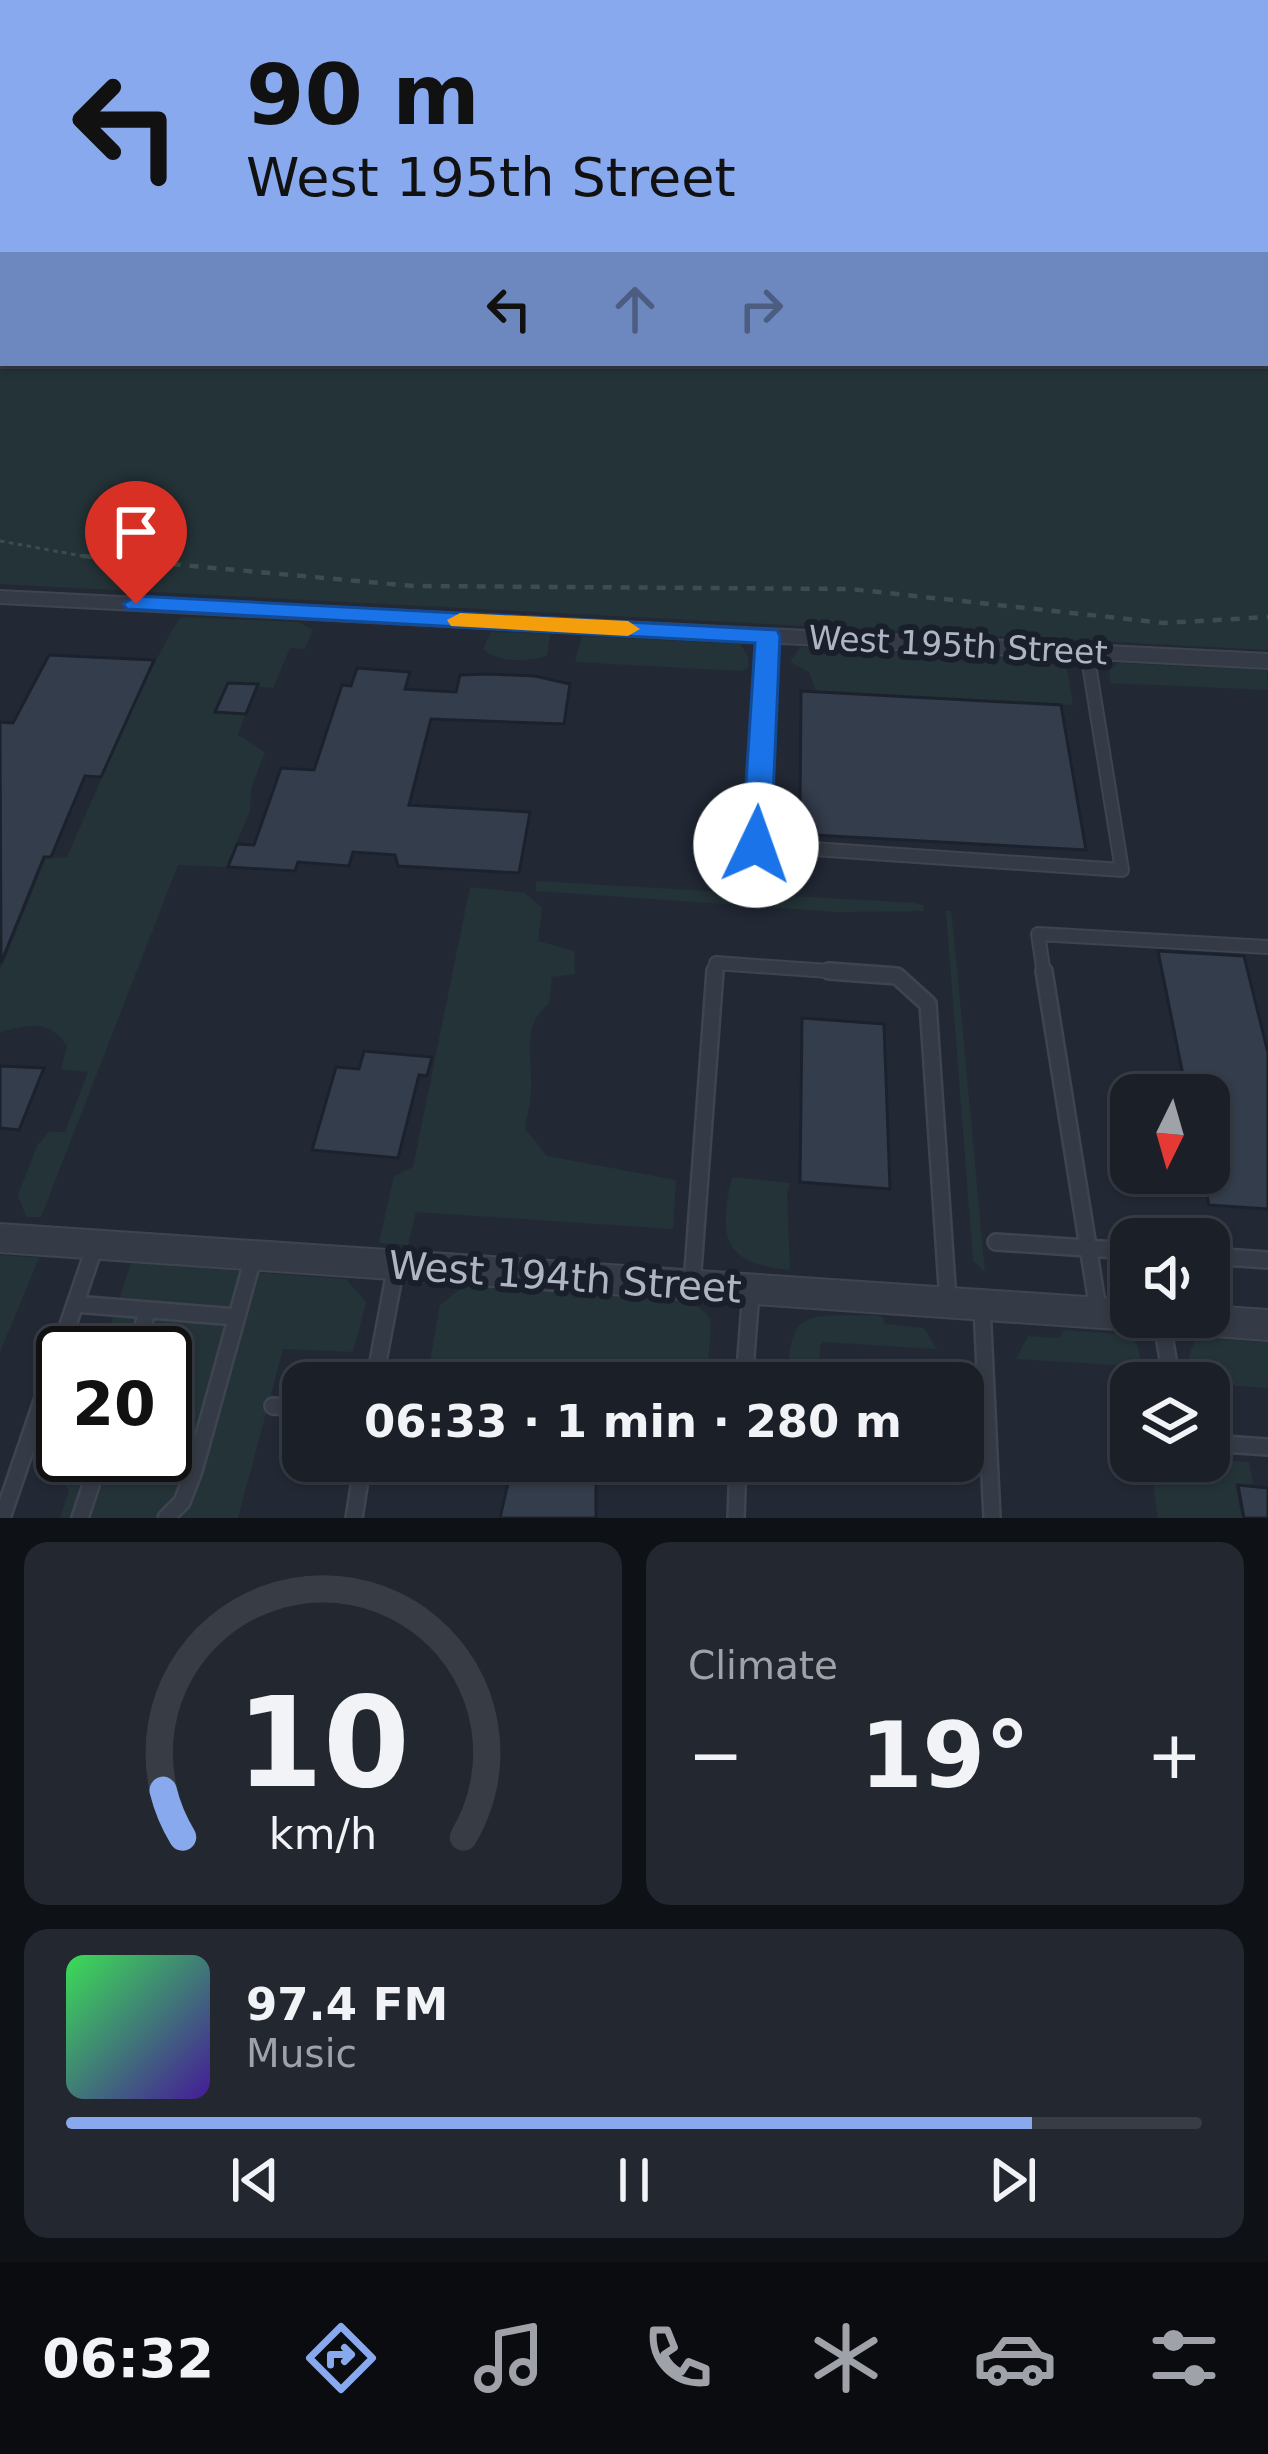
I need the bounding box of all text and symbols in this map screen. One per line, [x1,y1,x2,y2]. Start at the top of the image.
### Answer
text: 90 m [246,46,480,144]
icon: left [48,48,204,204]
text: West 195th Street [246,146,736,209]
icon: left [476,276,542,342]
icon: ahead [602,276,668,342]
icon: right [728,276,794,342]
pin [85,481,187,604]
icon: arrive [103,499,169,565]
street label: West 195th Street [808,618,1108,672]
position arrow [693,782,819,908]
north arrow [1110,1074,1230,1194]
map controls [1110,1074,1230,1482]
button: sound [1110,1218,1230,1338]
street label: West 194th Street [387,1242,743,1312]
speed limit sign: 20 [36,1326,192,1482]
button: layers [1110,1362,1230,1482]
text: 06:33 · 1 min · 280 m [364,1395,902,1448]
text: Climate [688,1643,838,1688]
text: 10 [236,1670,410,1815]
text: 19° [860,1703,1030,1808]
text: − [688,1717,743,1794]
text: + [1147,1717,1202,1794]
text: km/h [269,1808,377,1858]
text: 97.4 FM [246,1978,448,2031]
text: Music [246,2031,357,2076]
icon: previous [222,2147,288,2213]
icon: pause [601,2147,667,2213]
icon: next [980,2147,1046,2213]
icon: directions [299,2316,383,2400]
icon: music [467,2316,551,2400]
icon: phone [636,2316,720,2400]
icon: climate [804,2316,888,2400]
icon: car [973,2316,1057,2400]
icon: filters [1142,2316,1226,2400]
text: 06:32 [42,2327,214,2390]

